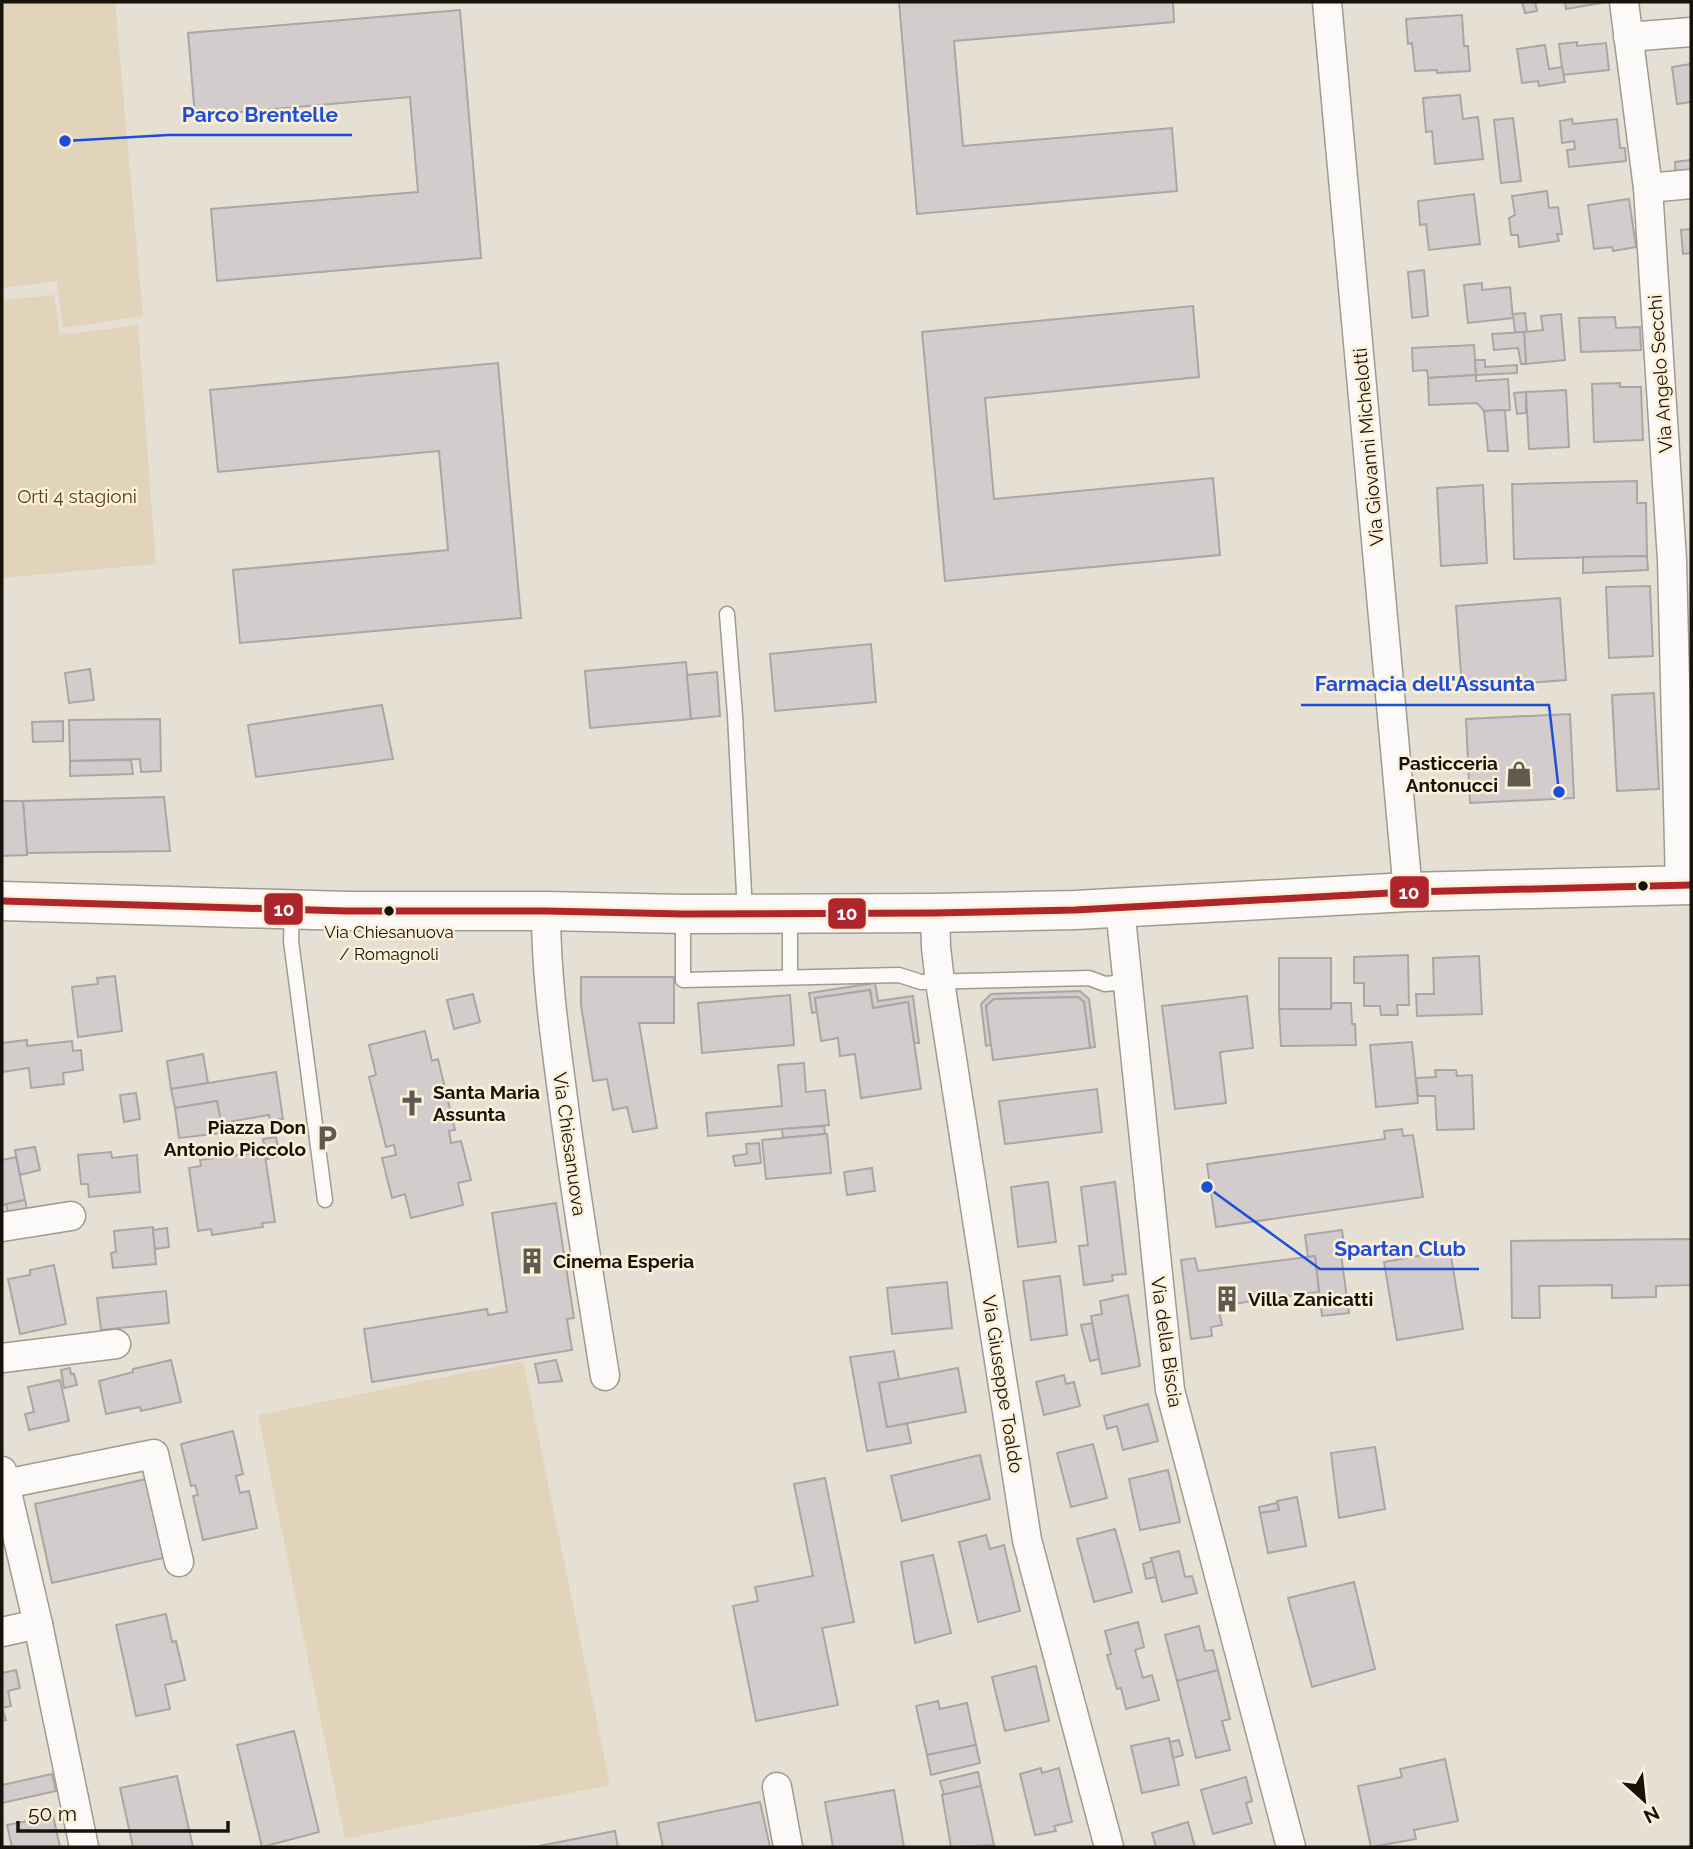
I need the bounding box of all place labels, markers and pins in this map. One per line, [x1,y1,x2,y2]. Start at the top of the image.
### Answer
callout: Parco Brentelle [168,93,352,135]
callout: Farmacia dell'Assunta [1301,663,1549,705]
place label: Pasticceria Antonucci [1398,752,1498,796]
shop icon: Pasticceria Antonucci [1504,759,1534,789]
unlabelled marker [1636,879,1650,893]
marker: Via Chiesanuova / Romagnoli [382,904,396,918]
place label: Via Chiesanuova / Romagnoli [324,922,454,964]
place label: Santa Maria Assunta [433,1081,540,1125]
church icon: Santa Maria Assunta [397,1088,427,1118]
place label: Piazza Don Antonio Piccolo [164,1116,306,1160]
parking icon: Piazza Don Antonio Piccolo [312,1123,342,1153]
callout: Spartan Club [1320,1227,1479,1269]
building icon: Cinema Esperia [517,1246,547,1276]
place label: Cinema Esperia [553,1250,694,1272]
building icon: Villa Zanicatti [1212,1284,1242,1314]
place label: Villa Zanicatti [1248,1288,1373,1310]

